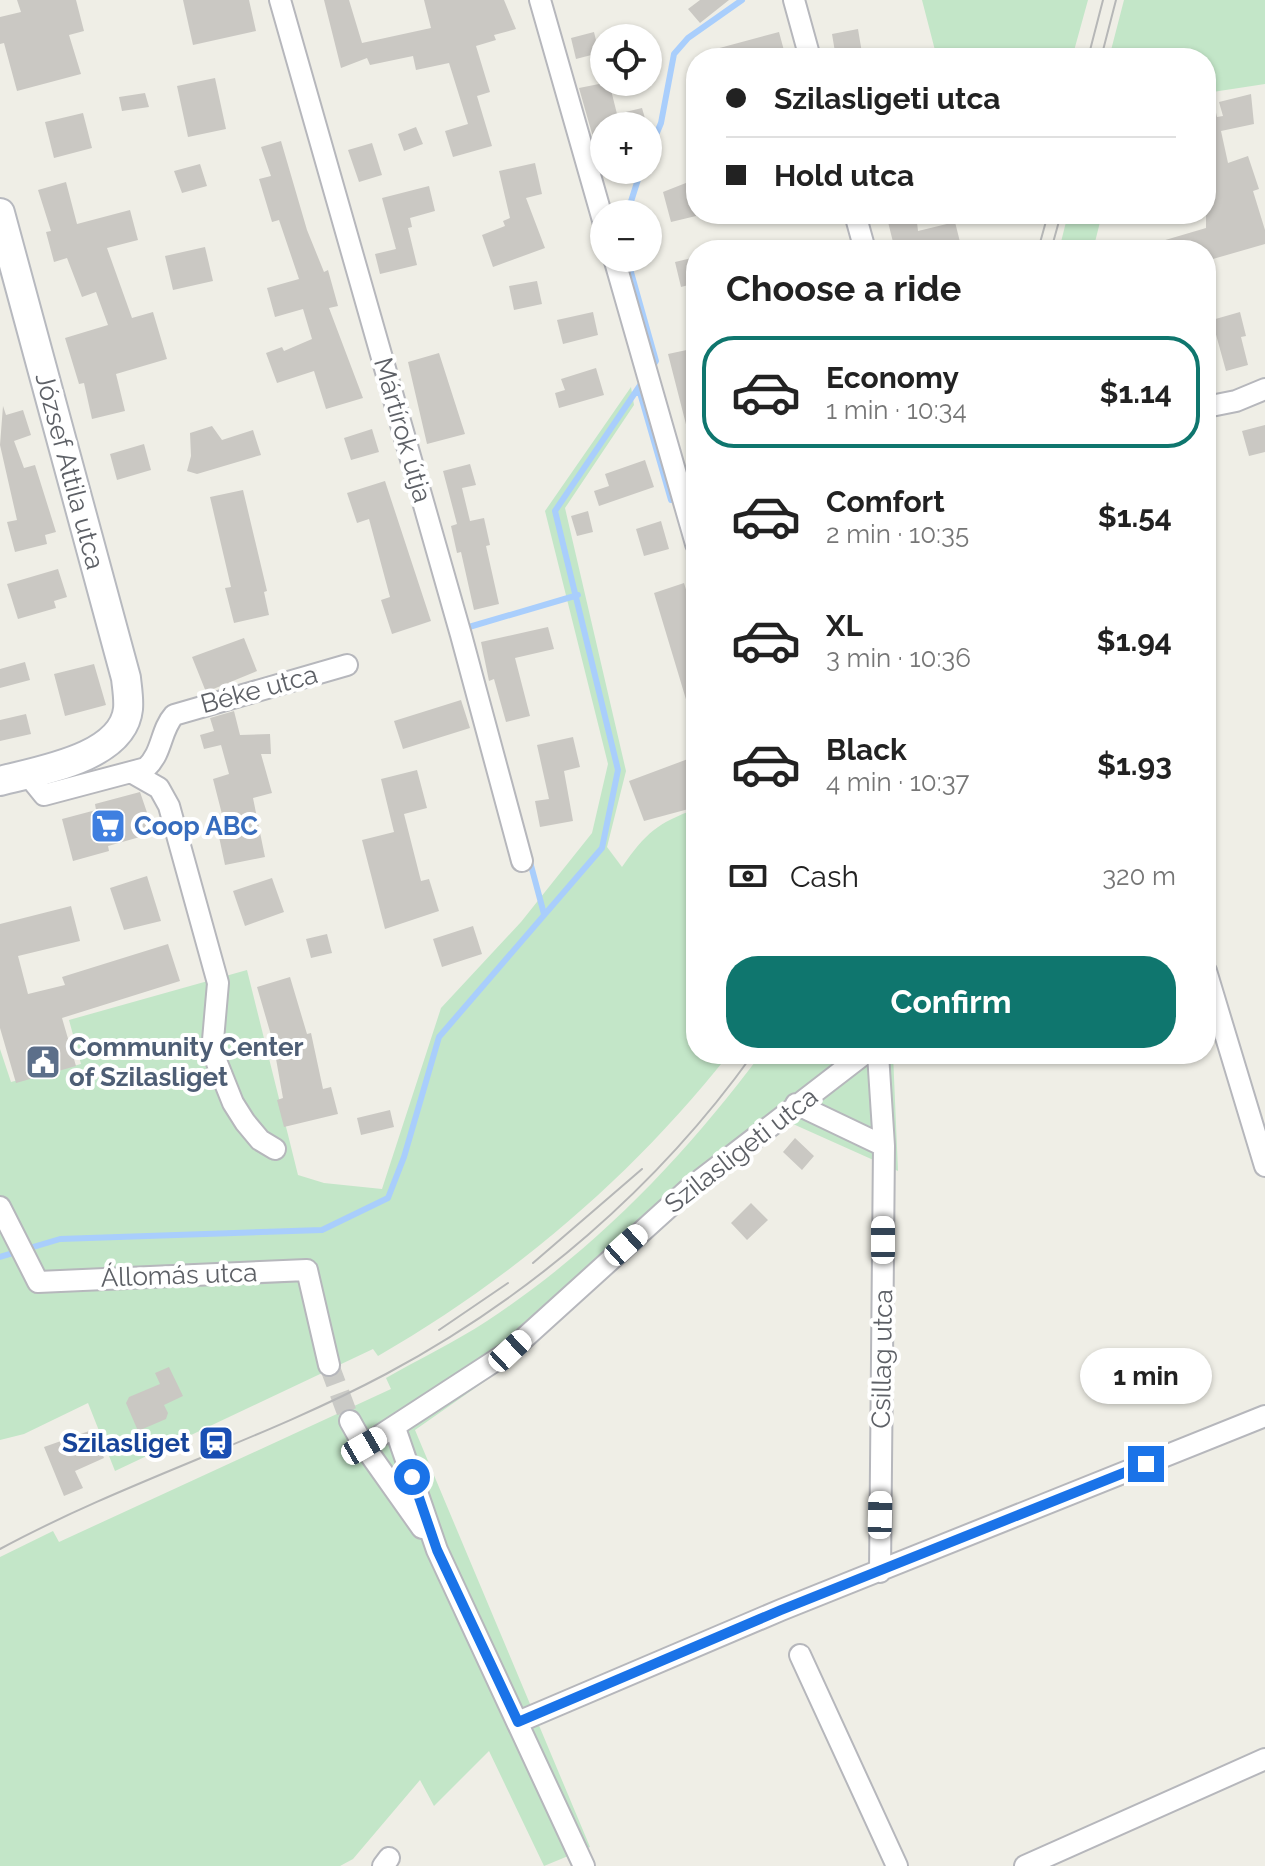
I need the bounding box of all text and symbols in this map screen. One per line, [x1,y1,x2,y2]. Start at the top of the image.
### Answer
map controls [590,24,662,272]
button: locate [590,24,662,96]
text: Szilasligeti utca [774,81,1001,116]
button: + [590,112,662,184]
text: Hold utca [774,158,914,193]
button: − [590,200,662,272]
text: Choose a ride [726,267,961,309]
street label: Mártírok útja [368,354,438,506]
icon: car [730,356,802,428]
text: Economy [826,360,959,395]
street label: József Attila utca [29,369,111,573]
text: $1.14 [1099,375,1172,410]
text: 1 min · 10:34 [826,395,967,425]
icon: car [730,480,802,552]
text: Comfort [826,484,945,519]
text: $1.54 [1098,499,1172,534]
text: 2 min · 10:35 [826,519,969,549]
icon: car [730,604,802,676]
text: XL [826,608,863,643]
text: $1.94 [1097,623,1172,658]
text: 3 min · 10:36 [826,643,971,673]
street label: Béke utca [197,659,321,719]
icon: car [730,728,802,800]
text: Black [826,732,907,767]
text: $1.93 [1097,747,1172,782]
text: 4 min · 10:37 [826,767,969,797]
supermarket icon: Coop ABC [89,807,127,845]
place label: Coop ABC [134,811,258,841]
icon: cash [726,854,770,898]
text: Cash [790,859,859,894]
text: 320 m [1102,861,1176,891]
button: Confirm [726,956,1176,1048]
place label: Community Center of Szilasliget [69,1032,304,1092]
public building icon: Community Center of Szilasliget [24,1043,62,1081]
street label: Szilasligeti utca [659,1081,823,1219]
car [871,1216,895,1264]
car [600,1220,652,1270]
street label: Állomás utca [100,1257,258,1293]
street label: Csillag utca [866,1289,898,1429]
car [484,1326,536,1376]
callout: 1 min [1080,1348,1212,1404]
text: 1 min [1113,1361,1179,1391]
station icon: Szilasliget [197,1424,235,1462]
car [337,1424,391,1468]
place label: Szilasliget [62,1428,190,1458]
route end [1128,1446,1164,1482]
route start [394,1459,430,1495]
car [868,1491,892,1539]

